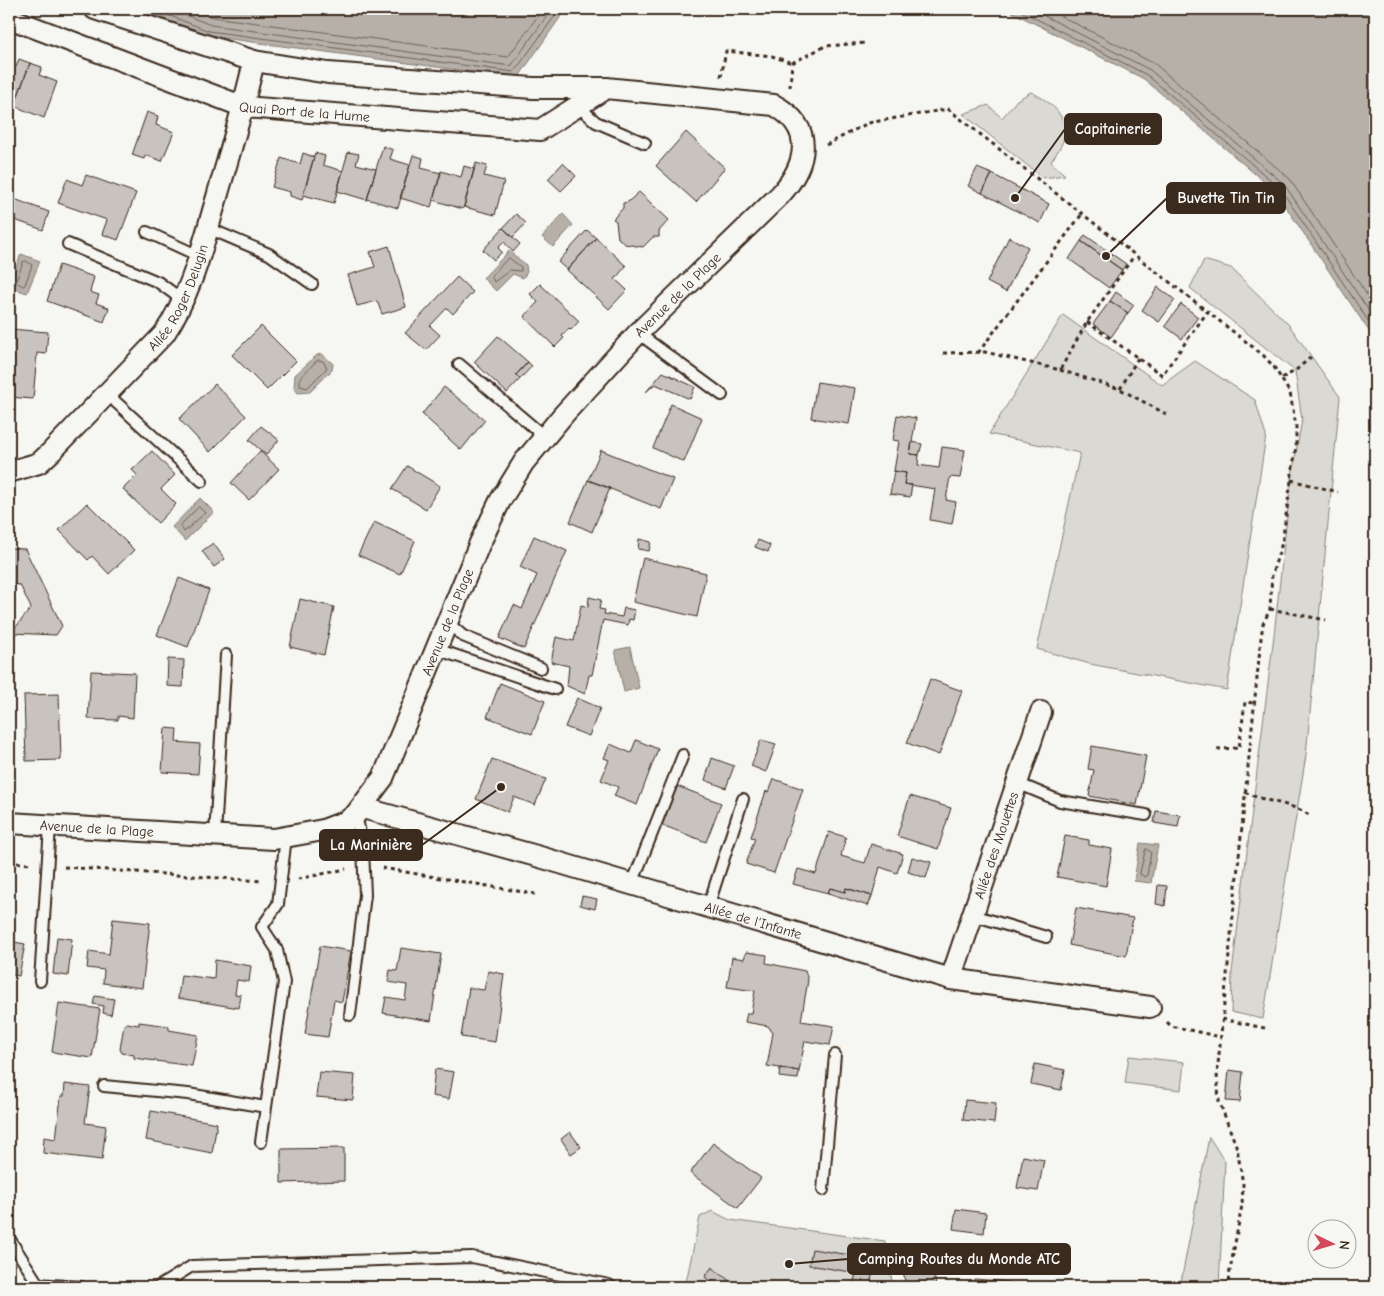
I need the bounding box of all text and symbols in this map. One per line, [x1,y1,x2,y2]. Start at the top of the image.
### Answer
street label: Quai Port de la Hume [239,98,371,125]
callout: Capitainerie [1065,114,1161,144]
text: Capitainerie [1075,120,1151,138]
callout: Buvette Tin Tin [1167,183,1285,213]
text: Buvette Tin Tin [1177,189,1275,207]
street label: Allée Roger Delugin [144,242,211,354]
street label: Avenue de la Plage [631,249,724,341]
street label: Avenue de la Plage [418,566,477,678]
street label: Allée des Mouettes [970,790,1022,901]
street label: Avenue de la Plage [39,816,154,840]
callout: La Marinière [320,830,422,860]
text: La Marinière [330,836,412,854]
street label: Allée de l'Infante [703,898,804,943]
north arrow [1306,1218,1356,1268]
text: N [1336,1240,1353,1250]
callout: Camping Routes du Monde ATC [848,1244,1070,1274]
text: Camping Routes du Monde ATC [858,1250,1060,1268]

